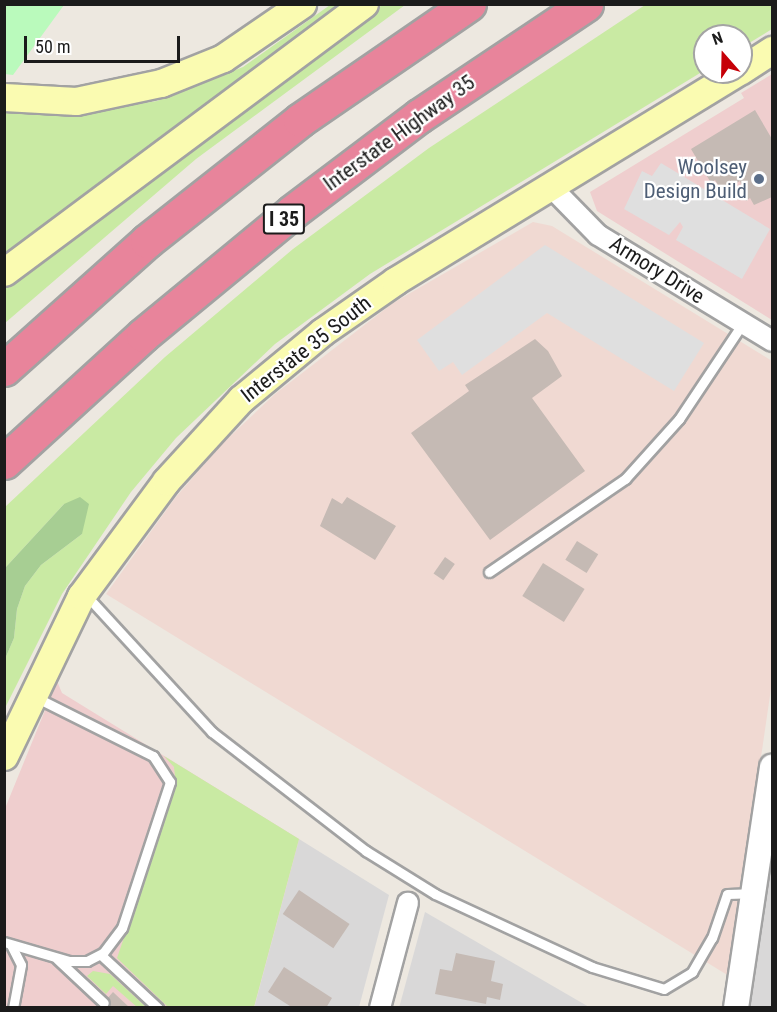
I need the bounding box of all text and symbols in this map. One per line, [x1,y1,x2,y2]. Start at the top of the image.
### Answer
scale bar [27,24,183,62]
north arrow [693,24,753,84]
text: N [709,28,725,49]
text: 50 m [35,36,70,57]
street label: Interstate Highway 35 [318,70,480,196]
place label: Woolsey Design Build [644,154,747,204]
marker: Woolsey Design Build [752,172,766,186]
road number: I 35 [262,202,306,236]
street label: Armory Drive [605,231,709,309]
street label: Interstate 35 South [236,290,376,408]

